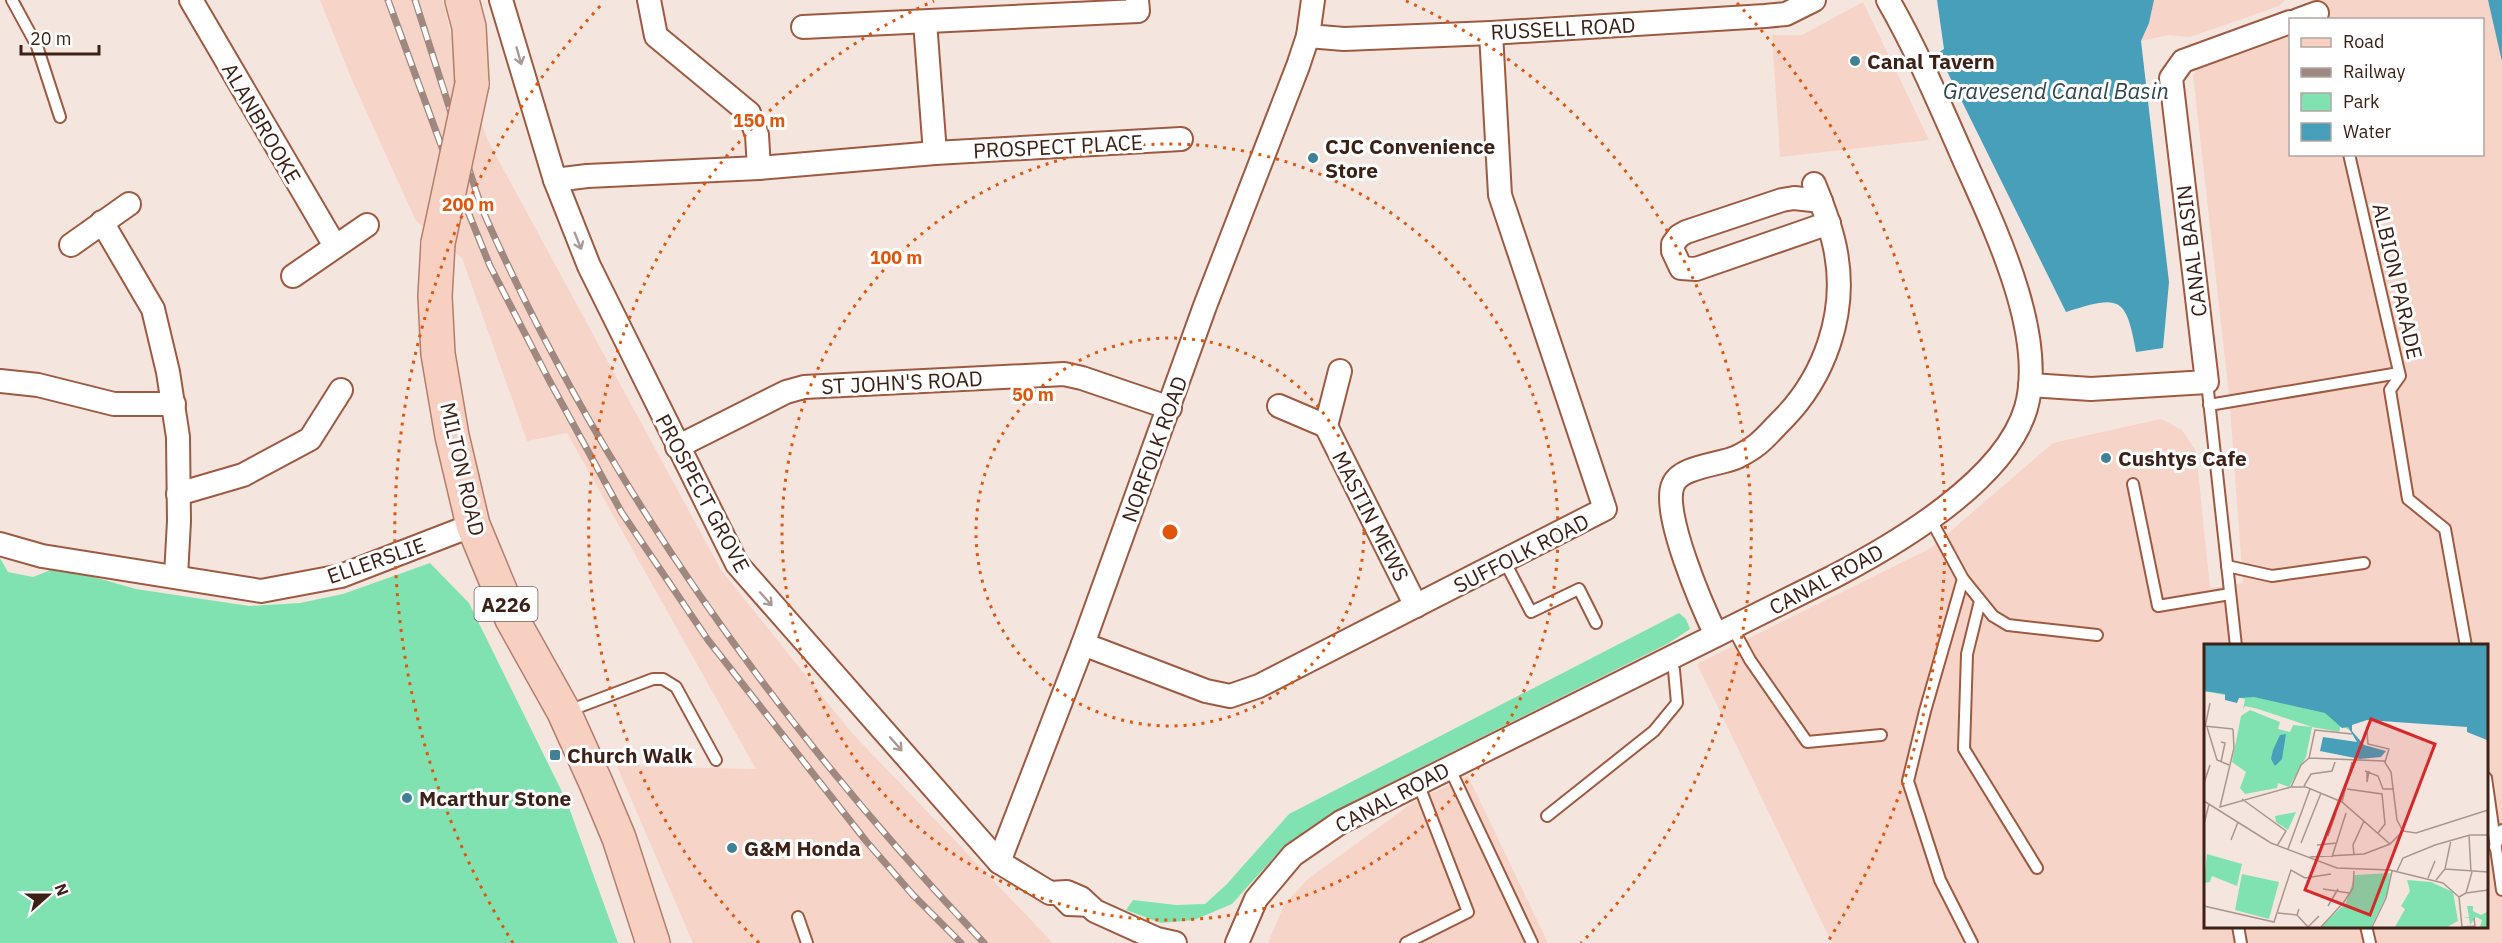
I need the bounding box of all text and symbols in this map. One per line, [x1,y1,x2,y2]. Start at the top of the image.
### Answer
street label: RUSSELL ROAD [1490,10,1636,46]
scale bar [21,18,99,56]
legend [2289,18,2484,156]
text: 20 m [30,27,72,50]
text: Road [2343,30,2384,53]
one-way arrow [514,46,525,65]
place label: Canal Tavern [1867,47,1995,75]
marker: Canal Tavern [1848,54,1862,68]
street label: ALANBROOKE [216,58,308,188]
text: Railway [2343,60,2405,83]
water label: Gravesend Canal Basin [1943,76,2169,105]
text: Park [2343,90,2380,113]
text: 150 m [733,109,785,132]
text: Water [2343,120,2392,143]
street label: PROSPECT PLACE [972,128,1144,164]
place label: CJC Convenience Store [1325,132,1495,184]
marker: CJC Convenience Store [1306,151,1320,165]
street label: CANAL BASIN [2169,183,2213,319]
text: 200 m [442,193,494,216]
street label: ALBION PARADE [2366,200,2430,362]
one-way arrow [574,231,585,250]
text: 100 m [870,246,922,269]
street label: ST JOHN'S ROAD [821,364,983,400]
street label: NORFOLK ROAD [1115,372,1193,526]
text: 50 m [1012,383,1054,406]
street label: MILTON ROAD [434,400,492,538]
street label: PROSPECT GROVE [649,409,757,577]
place label: Cushtys Cafe [2118,444,2247,472]
street label: MASTIN MEWS [1326,446,1416,586]
marker: Cushtys Cafe [2099,451,2113,465]
street label: SUFFOLK ROAD [1448,507,1594,599]
centre of rings [1160,522,1180,542]
street label: ELLERSLIE [323,530,429,590]
street label: CANAL ROAD [1764,537,1888,621]
road number: A226 [474,587,538,621]
one-way arrow [759,591,773,606]
inset map [2204,644,2487,928]
one-way arrow [889,736,903,751]
place label: Church Walk [567,741,694,769]
marker: Church Walk [548,748,562,762]
street label: CANAL ROAD [1330,755,1454,839]
place label: Mcarthur Stone [419,784,571,812]
marker: Mcarthur Stone [400,791,414,805]
place label: G&M Honda [744,834,861,862]
marker: G&M Honda [725,841,739,855]
north arrow [18,865,78,925]
text: N [51,881,73,899]

